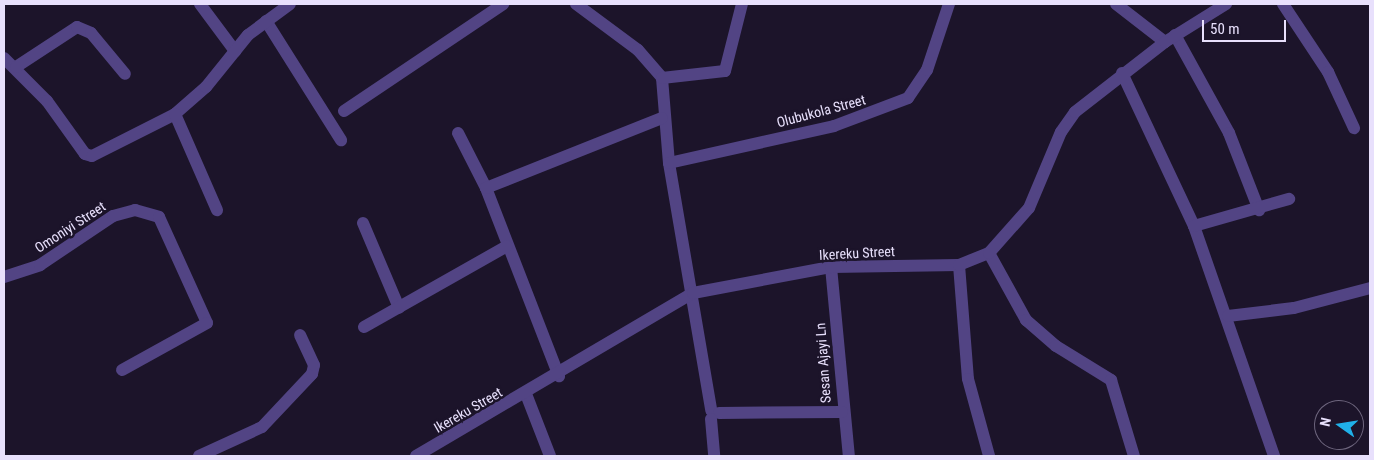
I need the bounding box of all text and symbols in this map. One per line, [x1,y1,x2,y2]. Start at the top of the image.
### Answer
scale bar [1204,10,1288,42]
text: 50 m [1210,20,1240,38]
street label: Olubukola Street [775,91,867,131]
street label: Omoniyi Street [31,198,109,256]
street label: Ikereku Street [819,243,895,263]
street label: Sesan Ajayi Ln [812,322,834,404]
street label: Ikereku Street [431,384,505,436]
north arrow [1314,400,1364,450]
text: N [1317,416,1334,428]

